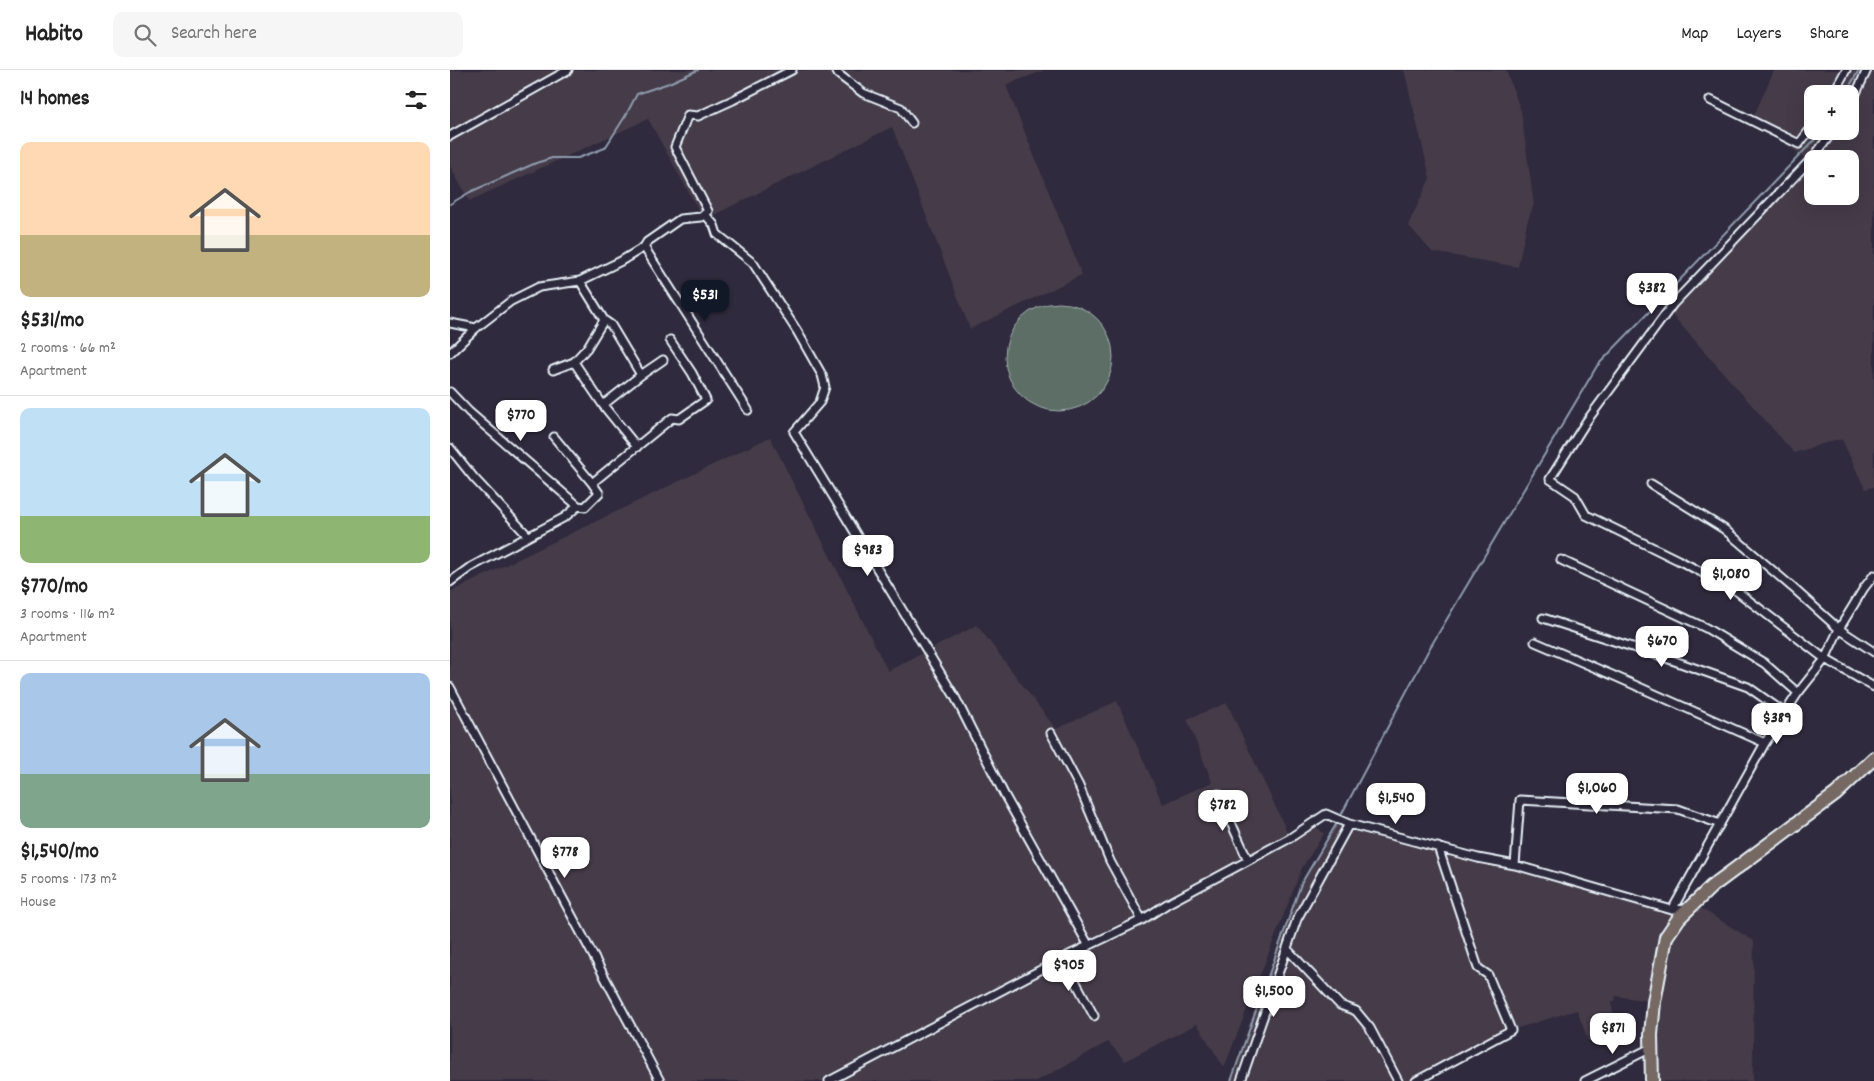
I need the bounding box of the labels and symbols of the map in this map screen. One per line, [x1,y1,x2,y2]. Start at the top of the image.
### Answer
pin: $382 [1622,272,1682,315]
pin: $531 [675,280,735,322]
pin: $770 [491,400,551,442]
pin: $983 [838,534,898,577]
pin: $1,080 [1690,558,1772,601]
pin: $670 [1632,626,1692,668]
pin: $389 [1747,702,1807,745]
pin: $1,060 [1556,772,1638,815]
pin: $1,540 [1355,782,1437,825]
pin: $782 [1193,790,1253,832]
pin: $778 [535,836,595,879]
pin: $905 [1039,950,1099,992]
pin: $1,500 [1233,976,1315,1018]
pin: $871 [1583,1012,1643,1055]

